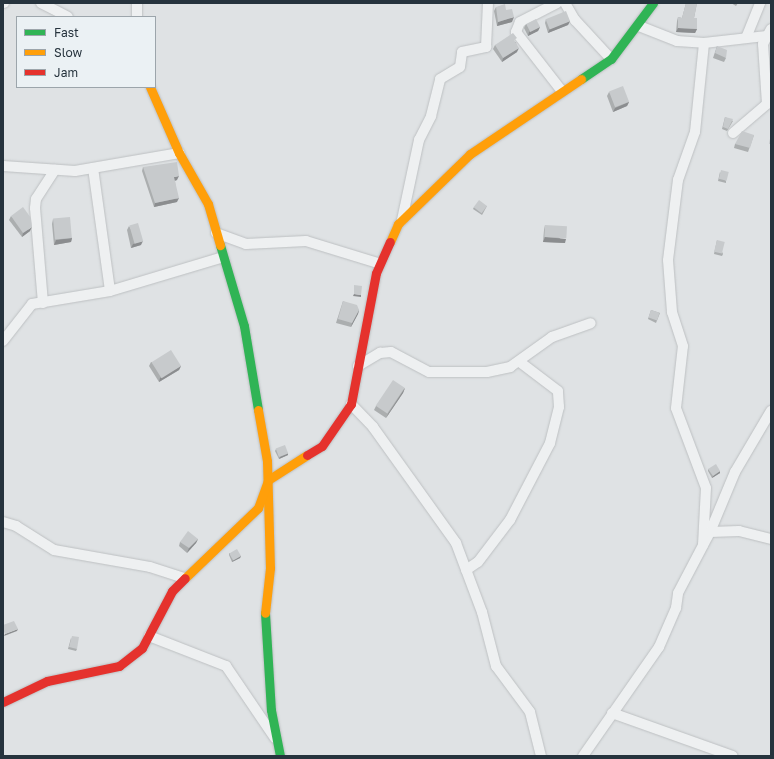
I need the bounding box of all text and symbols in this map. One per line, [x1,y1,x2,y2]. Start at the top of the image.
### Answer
legend [16,16,156,88]
text: Fast [54,25,79,40]
text: Slow [54,45,82,60]
text: Jam [54,65,78,80]

